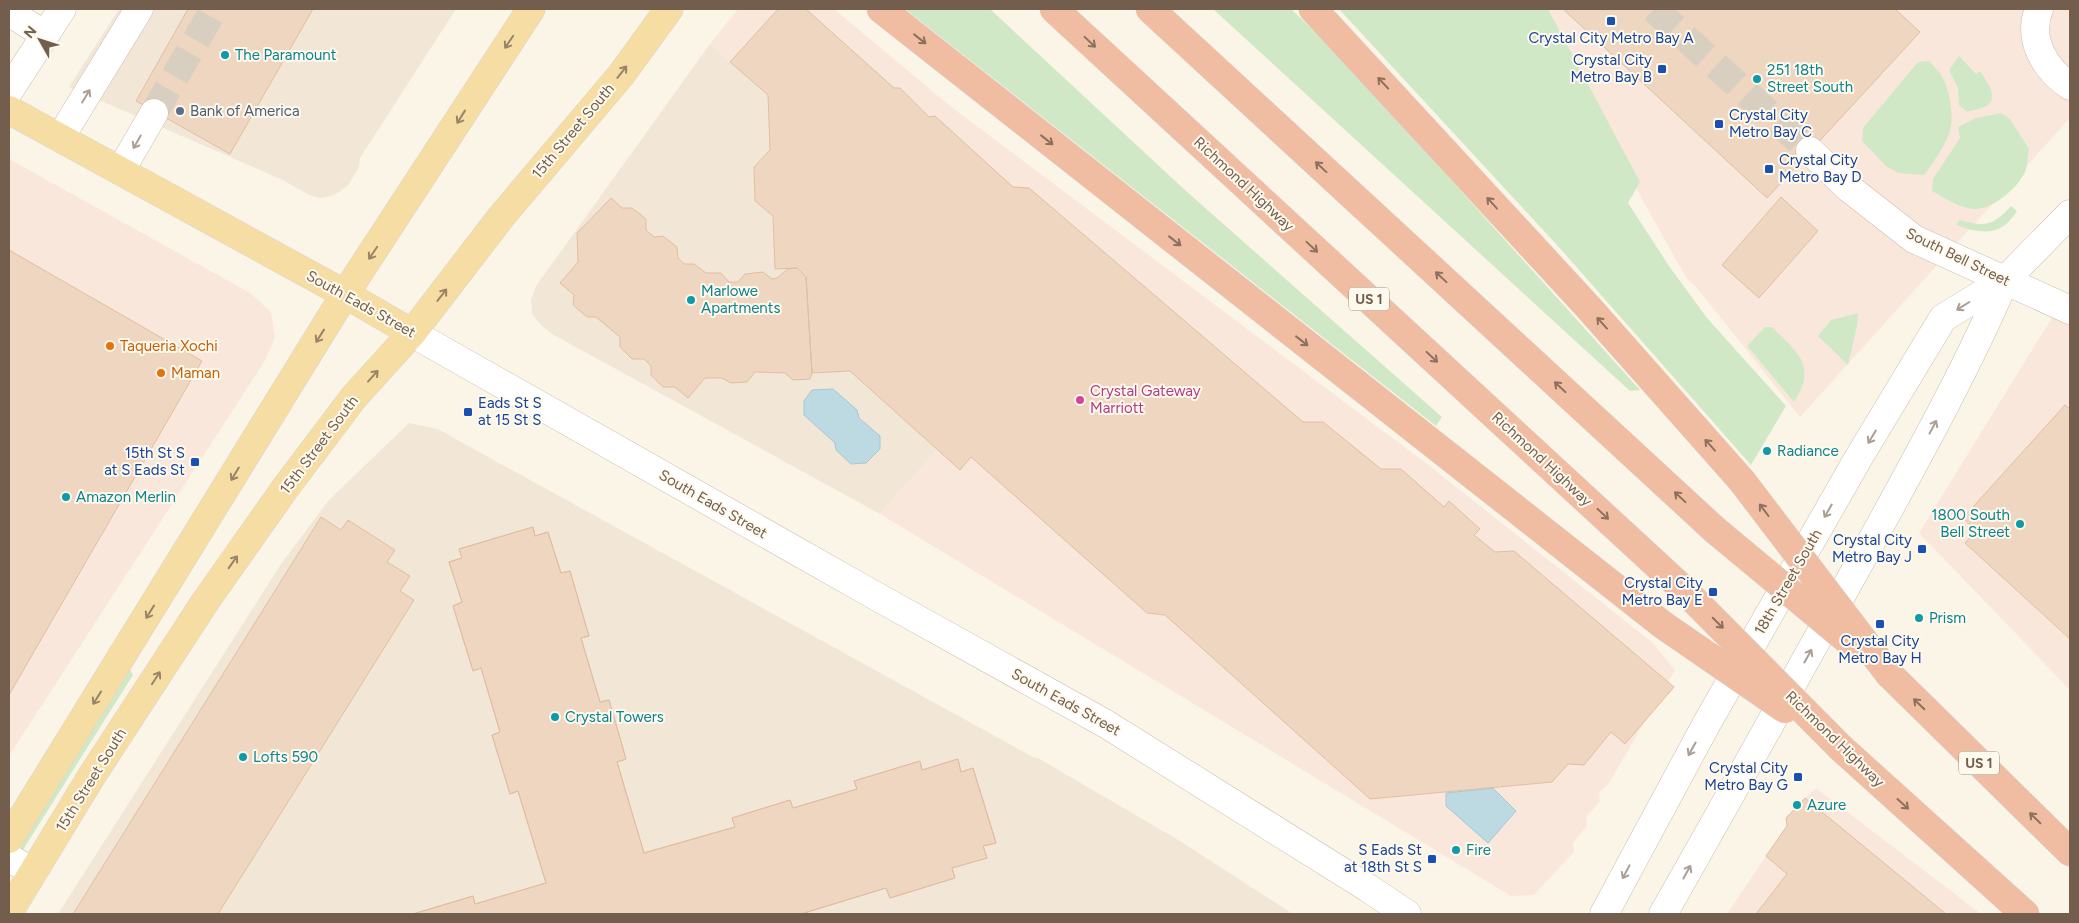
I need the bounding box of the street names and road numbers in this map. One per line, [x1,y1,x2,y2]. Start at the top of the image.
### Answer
street label: 15th Street South [528,80,618,182]
street label: Richmond Highway [1190,133,1298,235]
street label: South Bell Street [1903,224,2013,290]
street label: South Eads Street [303,267,419,342]
road number: US 1 [1349,288,1389,310]
street label: 15th Street South [276,392,362,498]
street label: Richmond Highway [1488,408,1596,510]
street label: South Eads Street [656,466,771,542]
street label: 18th Street South [1750,526,1826,638]
street label: South Eads Street [1008,665,1124,740]
street label: Richmond Highway [1782,687,1888,791]
street label: 15th Street South [52,725,130,835]
road number: US 1 [1959,751,1999,774]

